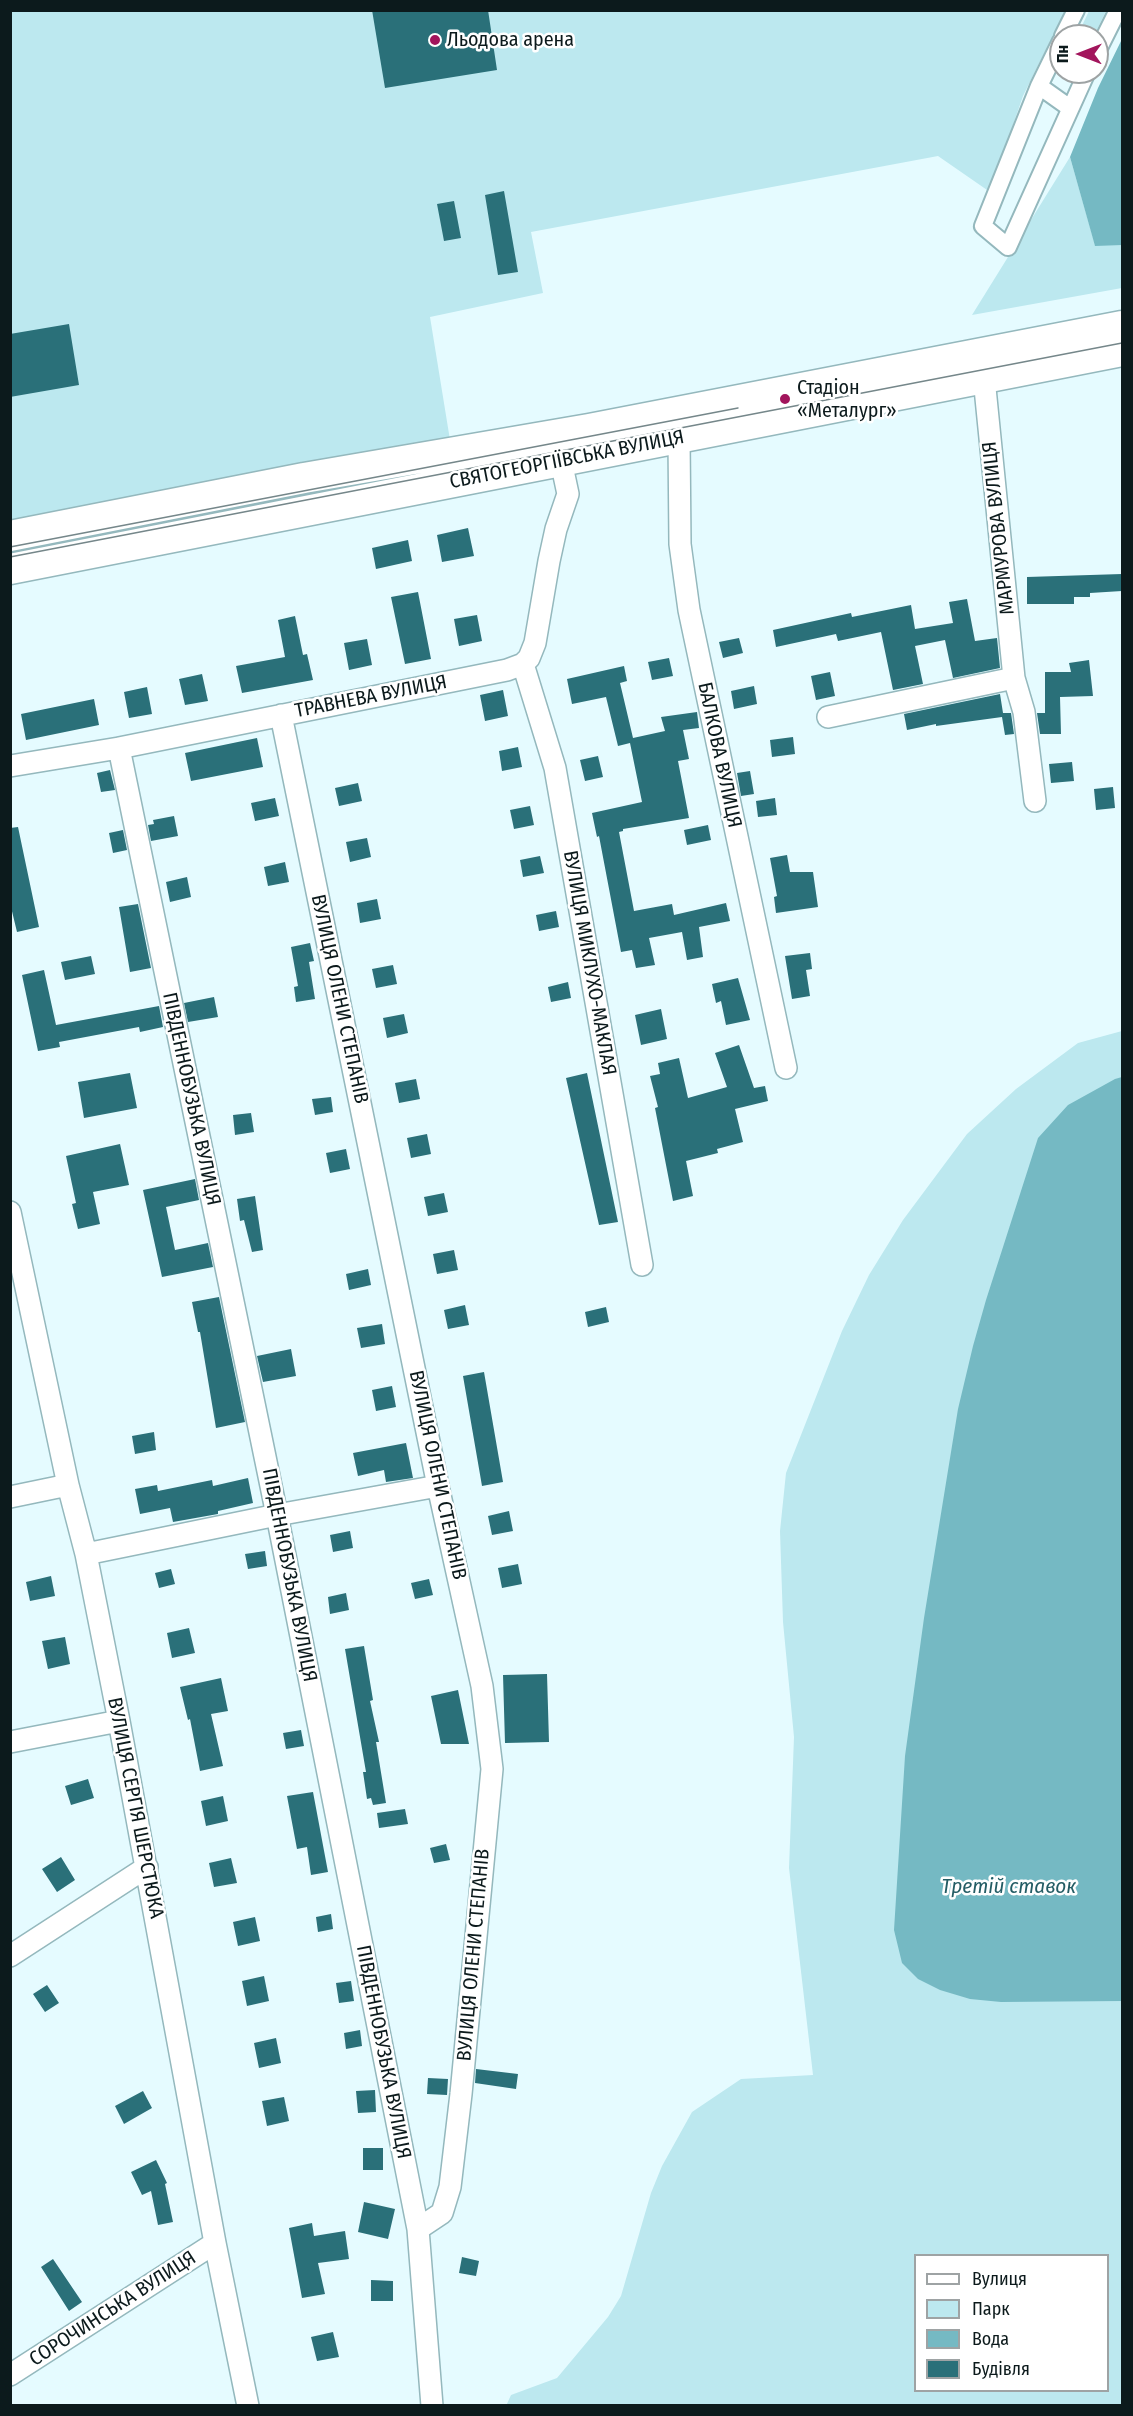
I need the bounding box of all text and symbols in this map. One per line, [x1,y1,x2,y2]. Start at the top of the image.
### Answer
north arrow [1049,24,1109,84]
place label: Льодова арена [447,28,574,52]
marker: Льодова арена [428,33,442,47]
text: Пн [1053,45,1072,63]
place label: Стадіон «Металург» [797,376,897,423]
marker: Стадіон «Металург» [778,392,792,406]
street label: СВЯТОГЕОРГІЇВСЬКА ВУЛИЦЯ [448,425,686,495]
street label: МАРМУРОВА ВУЛИЦЯ [978,440,1020,616]
street label: ТРАВНЕВА ВУЛИЦЯ [293,671,449,723]
street label: БАЛКОВА ВУЛИЦЯ [692,680,746,830]
street label: ВУЛИЦЯ МИКЛУХО-МАКЛАЯ [557,849,621,1077]
street label: ВУЛИЦЯ ОЛЕНИ СТЕПАНІВ [305,892,373,1106]
street label: ПІВДЕННОБУЗЬКА ВУЛИЦЯ [157,990,225,1208]
street label: ВУЛИЦЯ ОЛЕНИ СТЕПАНІВ [403,1368,471,1582]
street label: ПІВДЕННОБУЗЬКА ВУЛИЦЯ [256,1466,322,1684]
street label: ВУЛИЦЯ СЕРГІЯ ШЕРСТЮКА [102,1696,168,1920]
street label: ВУЛИЦЯ ОЛЕНИ СТЕПАНІВ [453,1848,495,2062]
water label: Третій ставок [941,1874,1077,1900]
street label: ПІВДЕННОБУЗЬКА ВУЛИЦЯ [350,1943,416,2161]
street label: СОРОЧИНСЬКА ВУЛИЦЯ [25,2246,201,2372]
legend [914,2254,1109,2392]
text: Вулиця [972,2268,1027,2290]
text: Парк [972,2298,1010,2320]
text: Вода [972,2328,1009,2350]
text: Будівля [972,2358,1030,2380]

